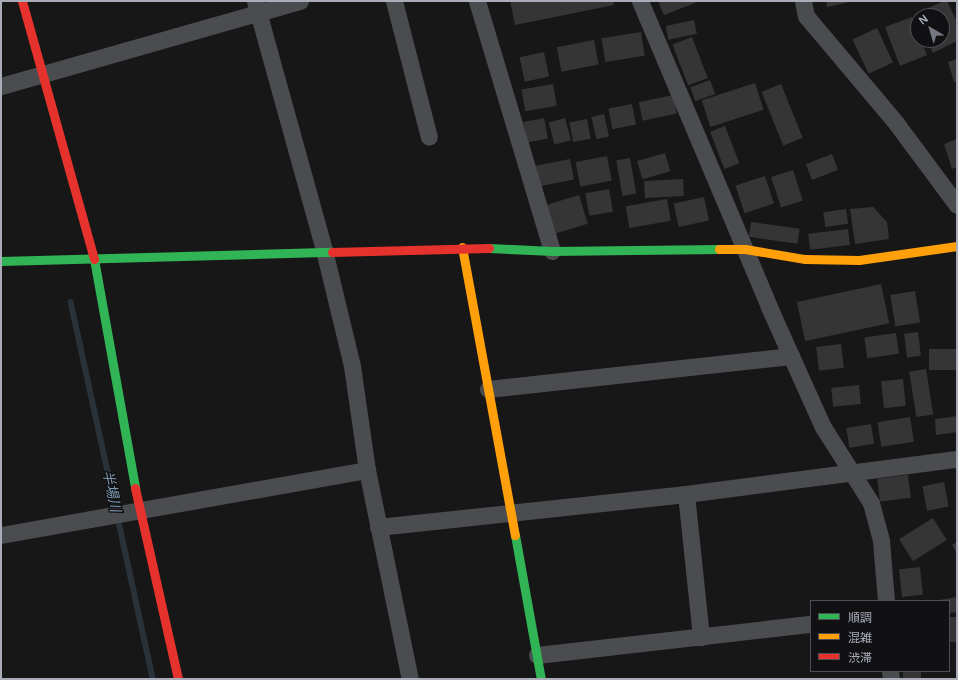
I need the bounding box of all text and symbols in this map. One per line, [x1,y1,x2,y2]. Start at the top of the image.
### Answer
north arrow [910,8,950,48]
text: N [916,12,930,27]
water label: 半場川 [99,469,125,513]
legend [810,600,950,672]
text: 順調 [848,611,872,625]
text: 混雑 [848,631,872,645]
text: 渋滞 [848,651,872,665]

